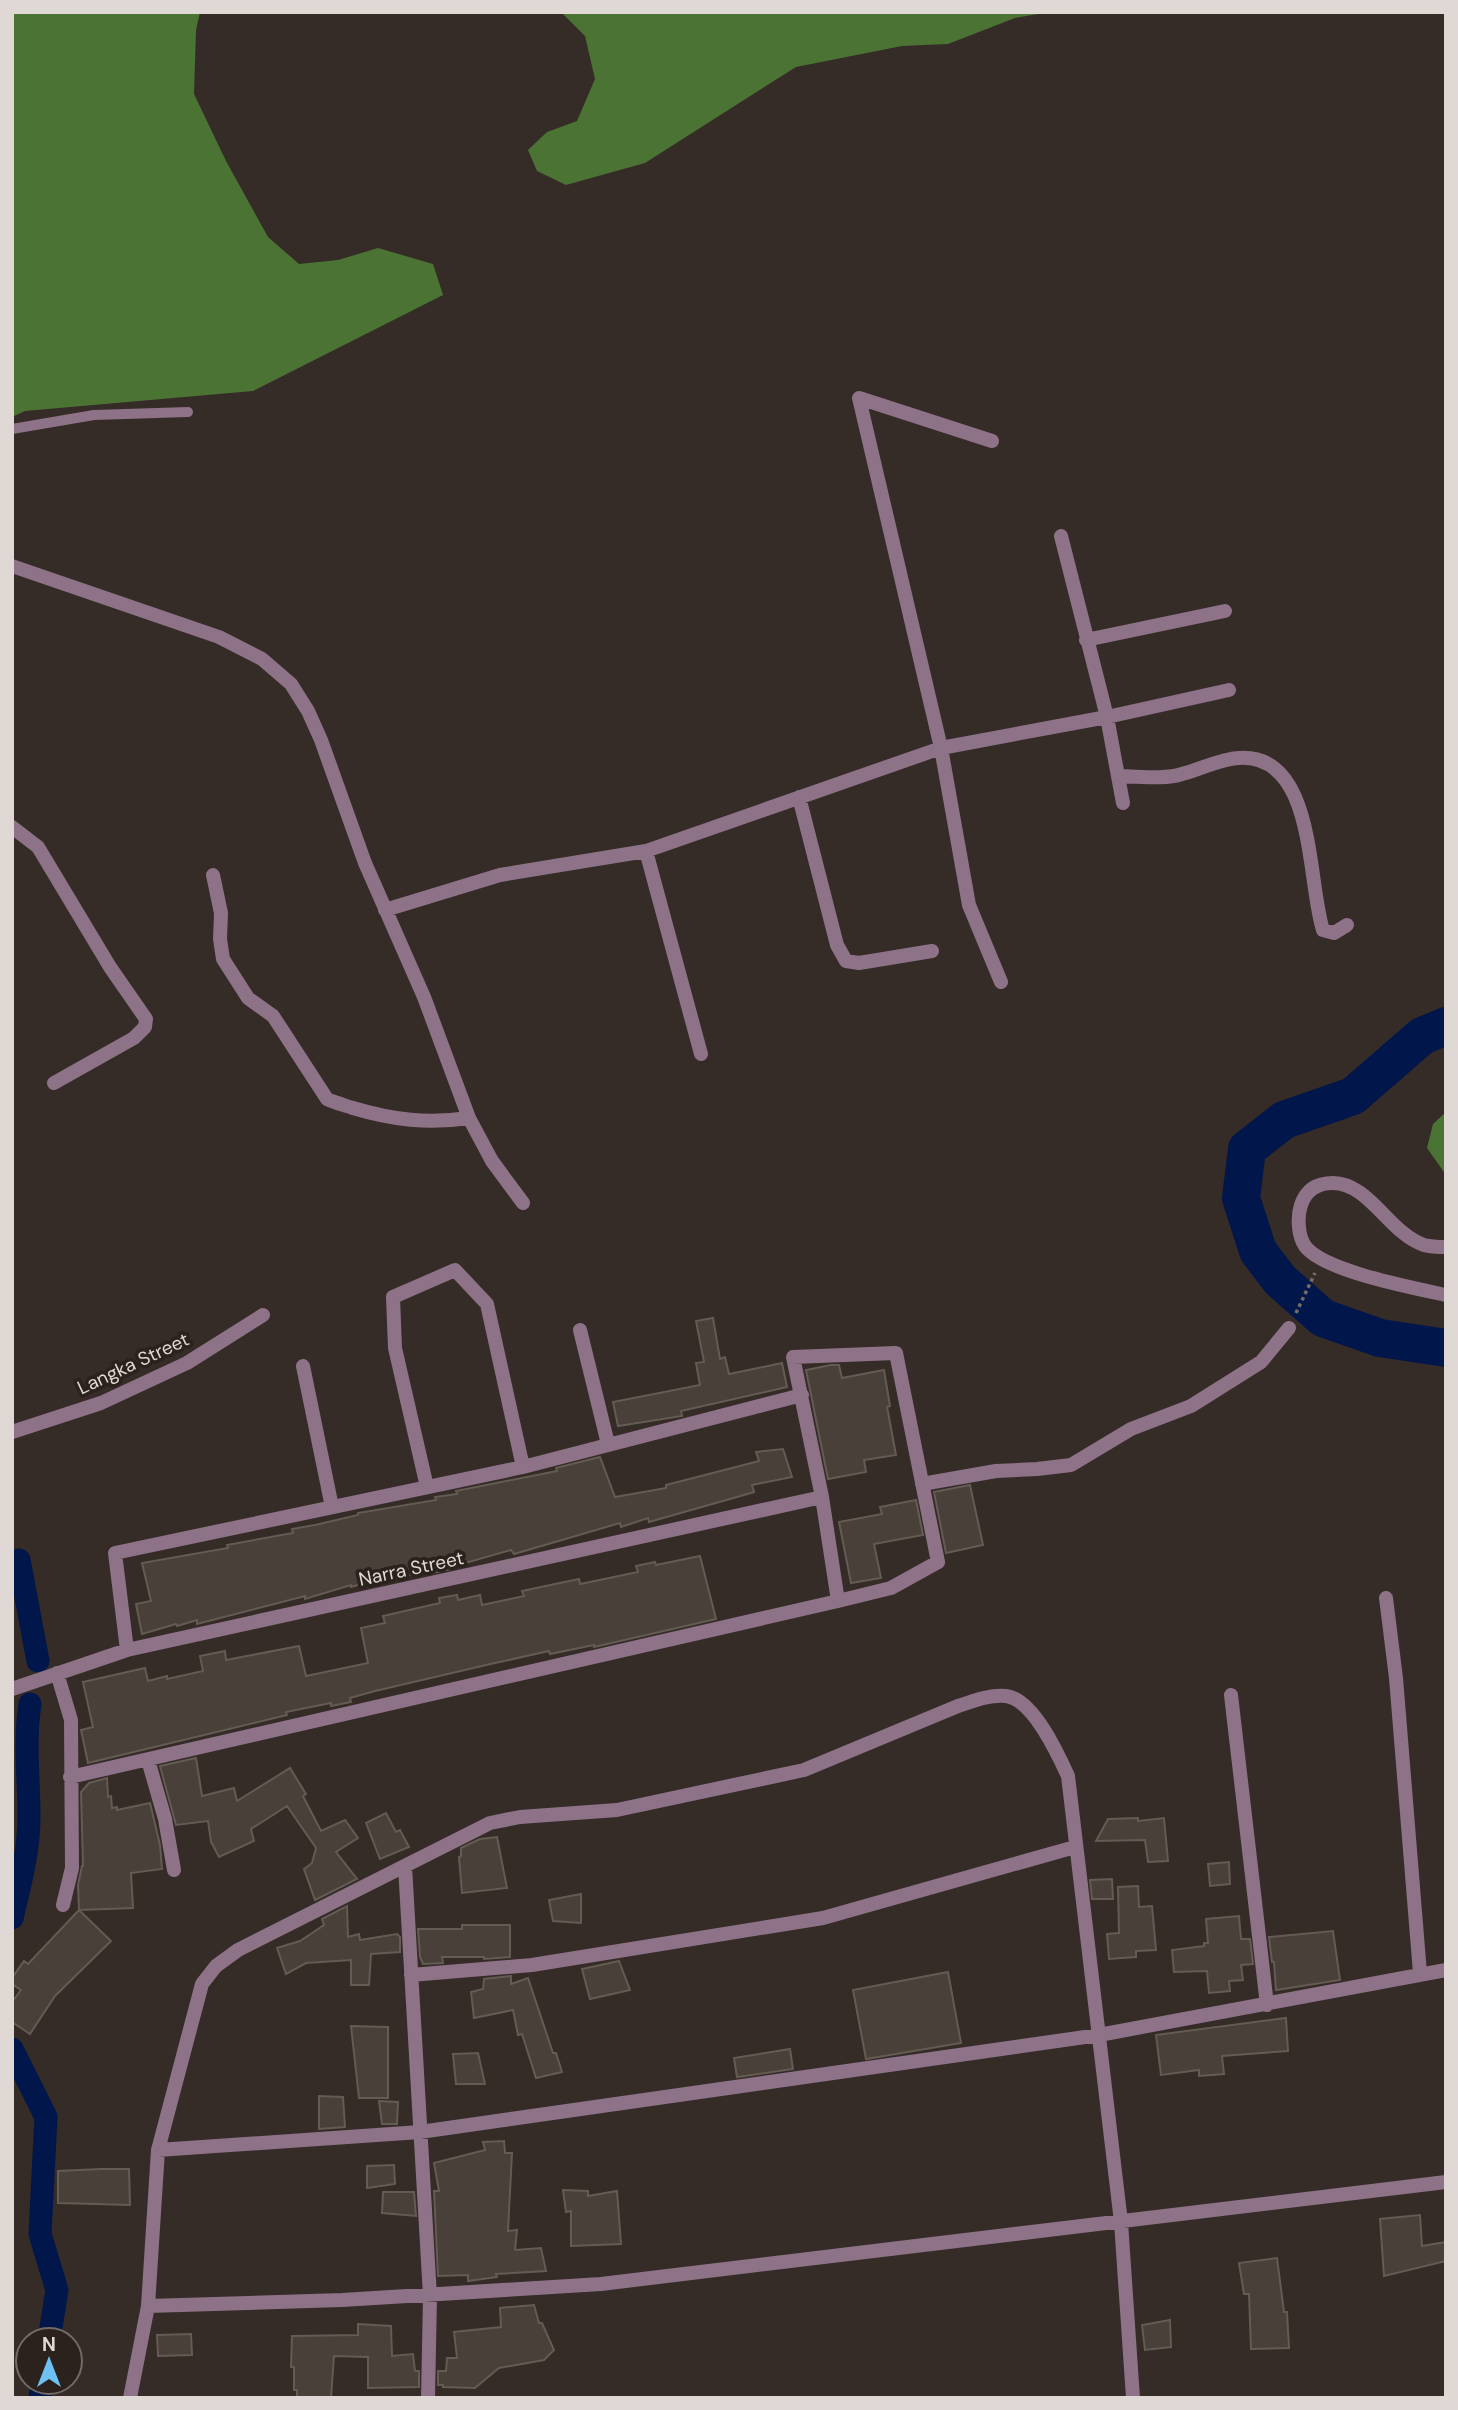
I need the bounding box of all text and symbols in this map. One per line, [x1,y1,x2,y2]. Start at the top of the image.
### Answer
street label: Langka Street [73,1327,193,1400]
street label: Narra Street [356,1545,466,1592]
north arrow [14,2326,84,2396]
text: N [42,2332,56,2357]

